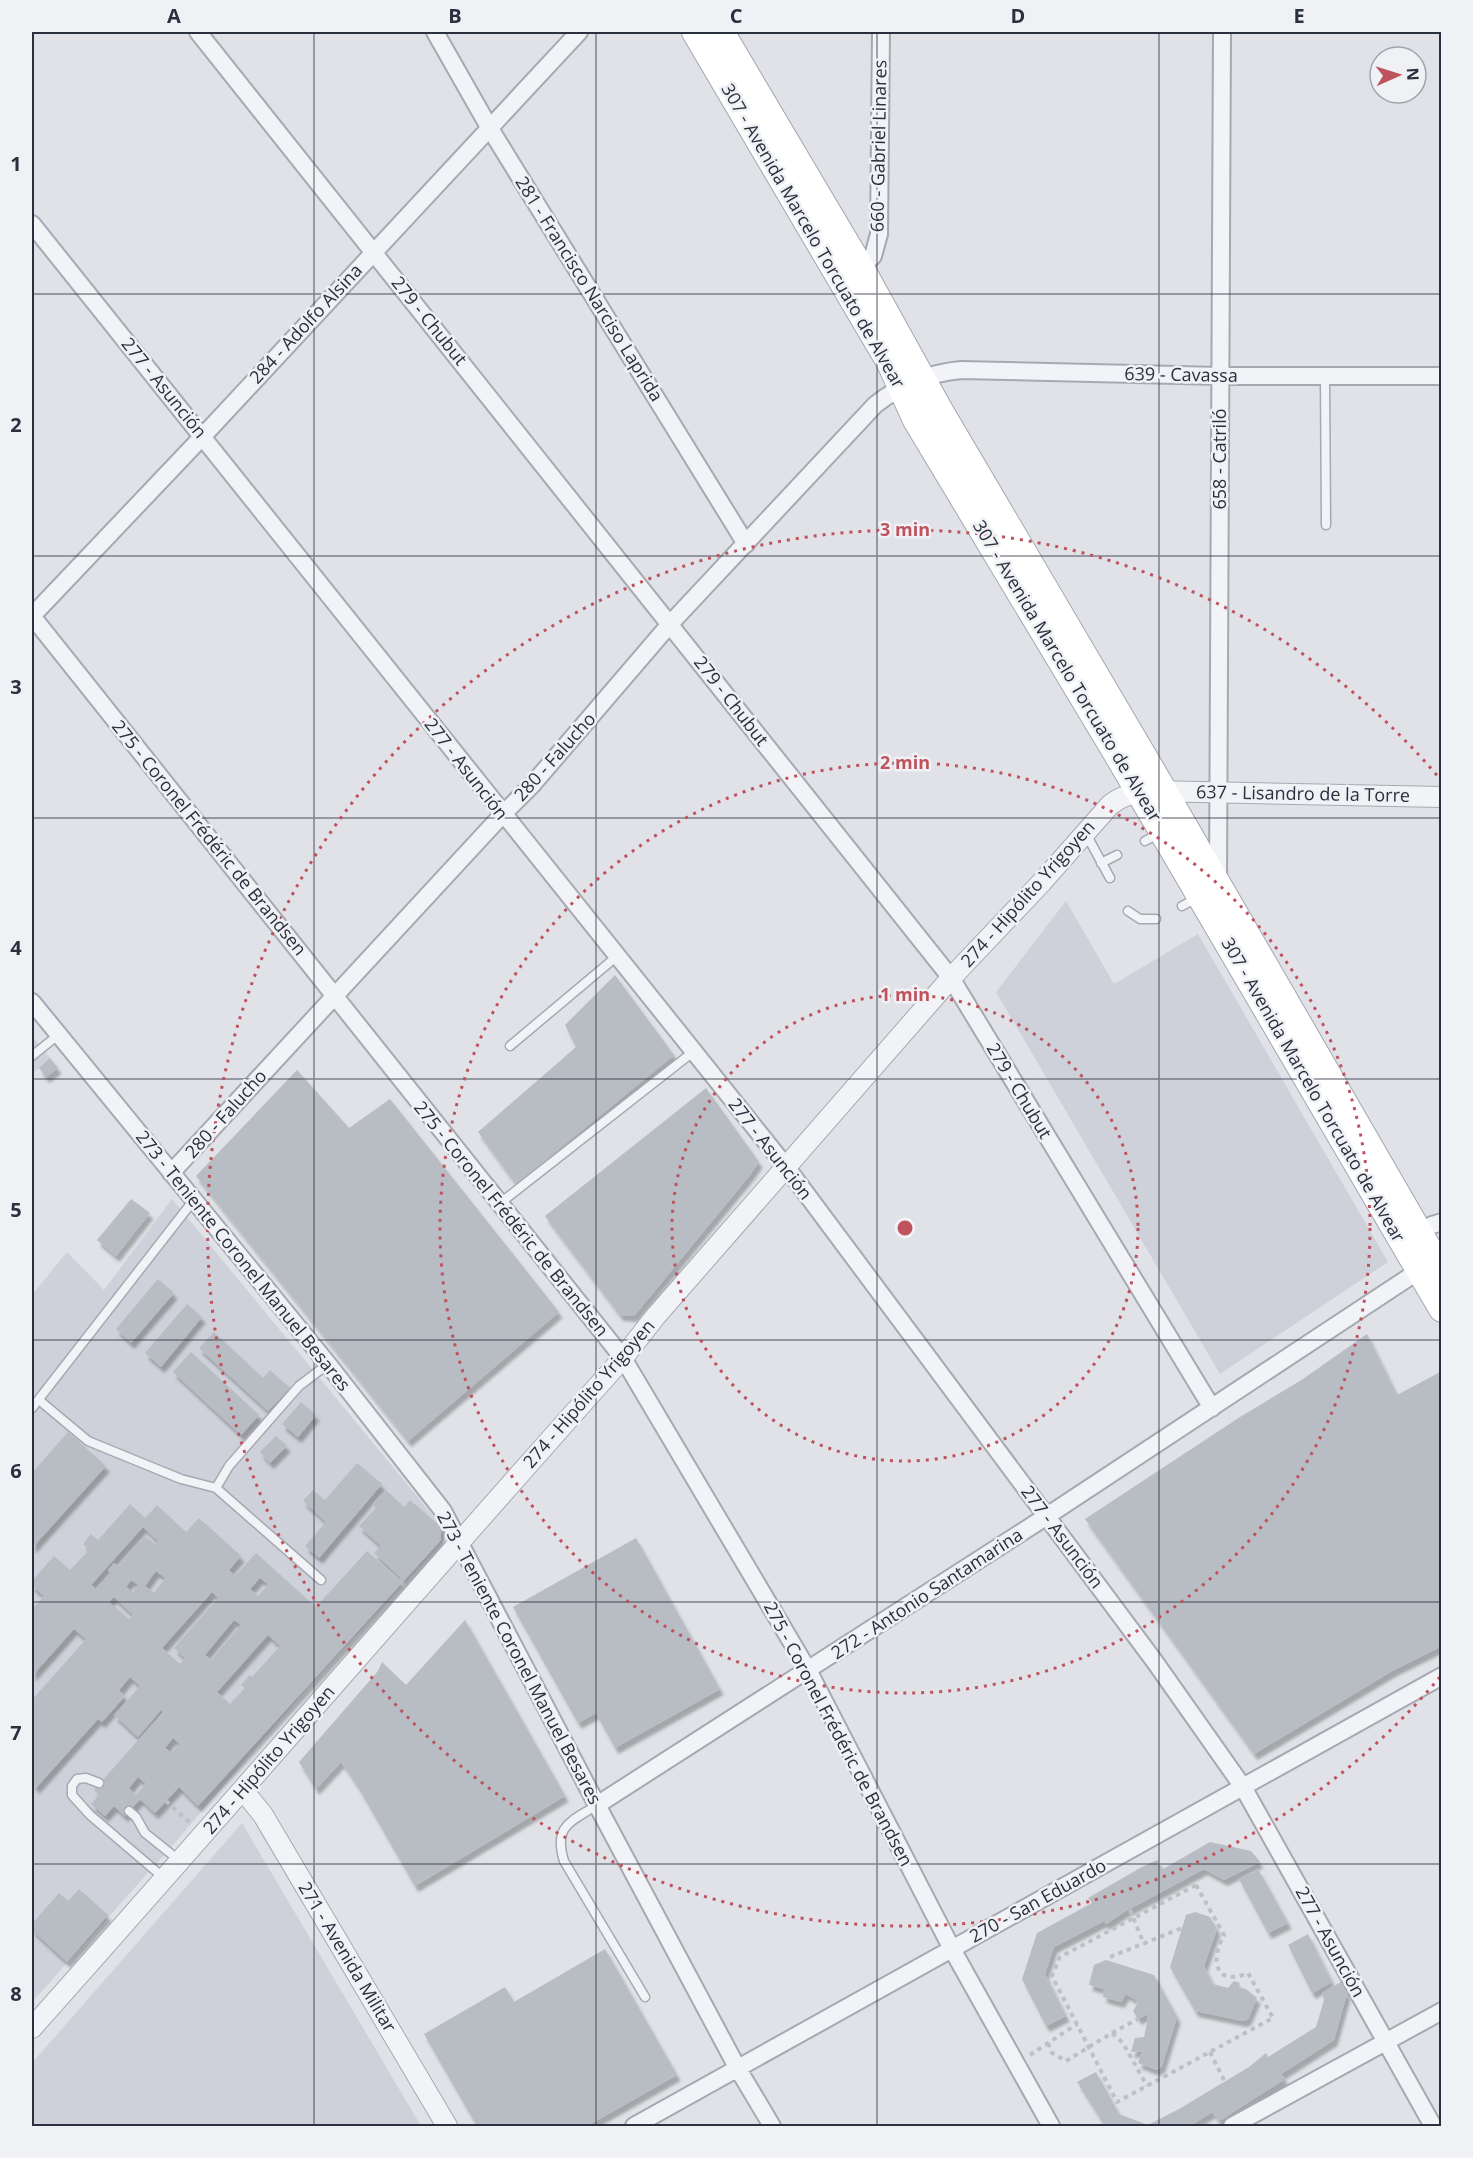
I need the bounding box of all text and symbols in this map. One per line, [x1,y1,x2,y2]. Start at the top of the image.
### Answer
text: A [167,2,181,29]
text: B [448,2,462,29]
text: C [730,2,743,29]
text: D [1011,2,1025,29]
text: E [1293,2,1305,29]
north arrow [1368,45,1428,105]
street label: 660 - Gabriel Linares [864,60,892,232]
text: N [1402,67,1424,81]
street label: 307 - Avenida Marcelo Torcuato de Alvear [716,79,912,393]
text: 1 [10,150,22,177]
street label: 281 - Francisco Narciso Laprida [511,171,669,406]
street label: 284 - Adolfo Alsina [243,258,367,388]
street label: 279 - Chubut [386,271,473,370]
street label: 277 - Asunción [117,332,213,443]
street label: 639 - Cavassa [1124,361,1238,387]
street label: 658 - Catriló [1207,408,1231,510]
text: 2 [10,411,22,438]
street label: 307 - Avenida Marcelo Torcuato de Alvear [968,515,1168,826]
text: 3 min [880,517,930,541]
street label: 279 - Chubut [689,650,774,750]
text: 3 [10,673,22,700]
street label: 280 - Falucho [508,707,600,806]
street label: 277 - Asunción [419,712,514,824]
street label: 275 - Coronel Frédéric de Brandsen [107,715,312,960]
text: 2 min [880,750,930,774]
street label: 637 - Lisandro de la Torre [1196,779,1410,807]
street label: 274 - Hipólito Yrigoyen [955,815,1100,972]
street label: 307 - Avenida Marcelo Torcuato de Alvear [1216,933,1412,1247]
text: 4 [10,934,22,961]
text: 1 min [880,982,930,1006]
street label: 279 - Chubut [982,1038,1058,1143]
street label: 280 - Falucho [179,1064,271,1163]
street label: 277 - Asunción [723,1092,818,1204]
street label: 275 - Coronel Frédéric de Brandsen [409,1096,614,1341]
street label: 273 - Teniente Coronel Manuel Besares [131,1125,357,1396]
text: 5 [10,1196,22,1223]
centre of rings [895,1218,915,1238]
street label: 274 - Hipólito Yrigoyen [517,1314,659,1473]
text: 6 [10,1457,22,1484]
street label: 277 - Asunción [1016,1480,1109,1593]
street label: 273 - Teniente Coronel Manuel Besares [432,1507,608,1808]
street label: 272 - Antonio Santamarina [826,1522,1027,1664]
street label: 275 - Coronel Frédéric de Brandsen [759,1597,919,1870]
street label: 274 - Hipólito Yrigoyen [197,1680,339,1839]
text: 7 [10,1719,22,1746]
street label: 270 - San Eduardo [965,1853,1110,1948]
street label: 271 - Avenida Militar [293,1877,403,2037]
street label: 277 - Asunción [1291,1882,1371,2001]
text: 8 [10,1980,22,2007]

